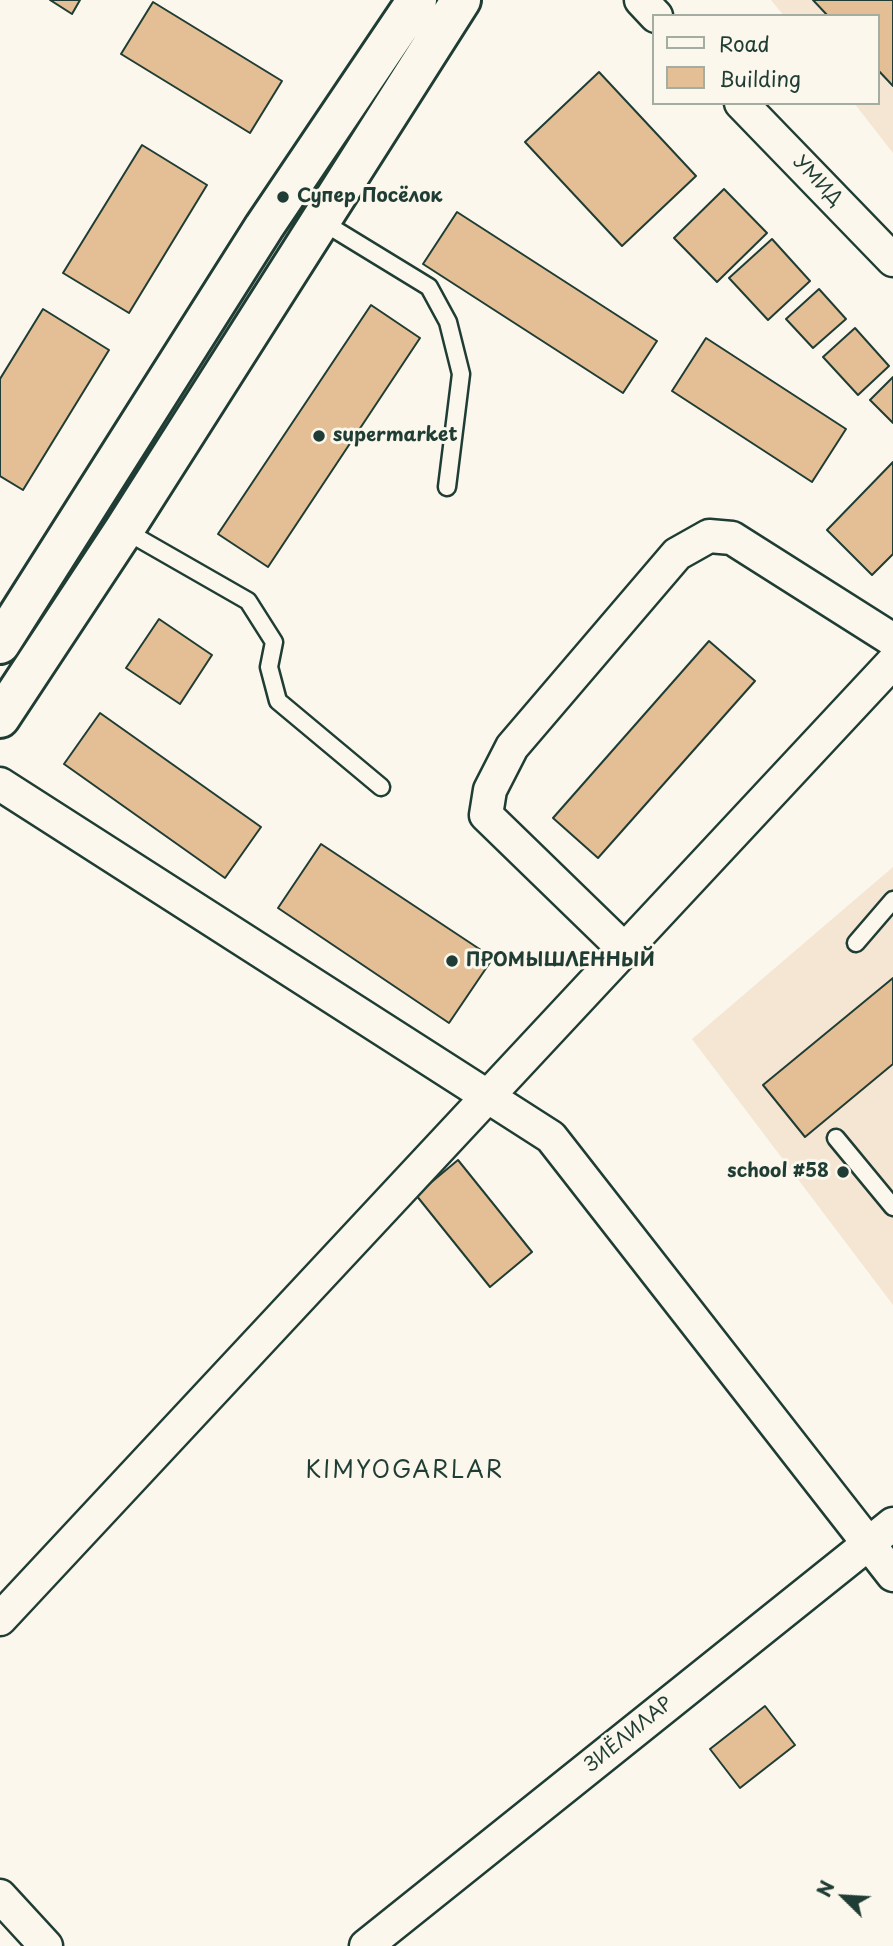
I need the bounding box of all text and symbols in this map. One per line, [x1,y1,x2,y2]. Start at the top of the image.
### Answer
legend [652,14,879,105]
text: Road [719,27,770,59]
text: Building [719,62,801,94]
street label: УМИД [788,151,846,211]
place label: Супер Посёлок [297,186,442,208]
marker: Супер Посёлок [275,189,291,205]
place label: supermarket [333,425,458,447]
marker: supermarket [311,428,327,444]
place label: ПРОМЫШЛЕННЫЙ [466,950,655,972]
marker: ПРОМЫШЛЕННЫЙ [444,953,460,969]
place label: school #58 [727,1161,829,1183]
marker: school #58 [835,1164,851,1180]
district label: KIMYOGARLAR [309,1458,501,1486]
street label: ЗИЁЛИЛАР [580,1693,678,1777]
north arrow [809,1862,879,1932]
text: N [809,1876,841,1901]

